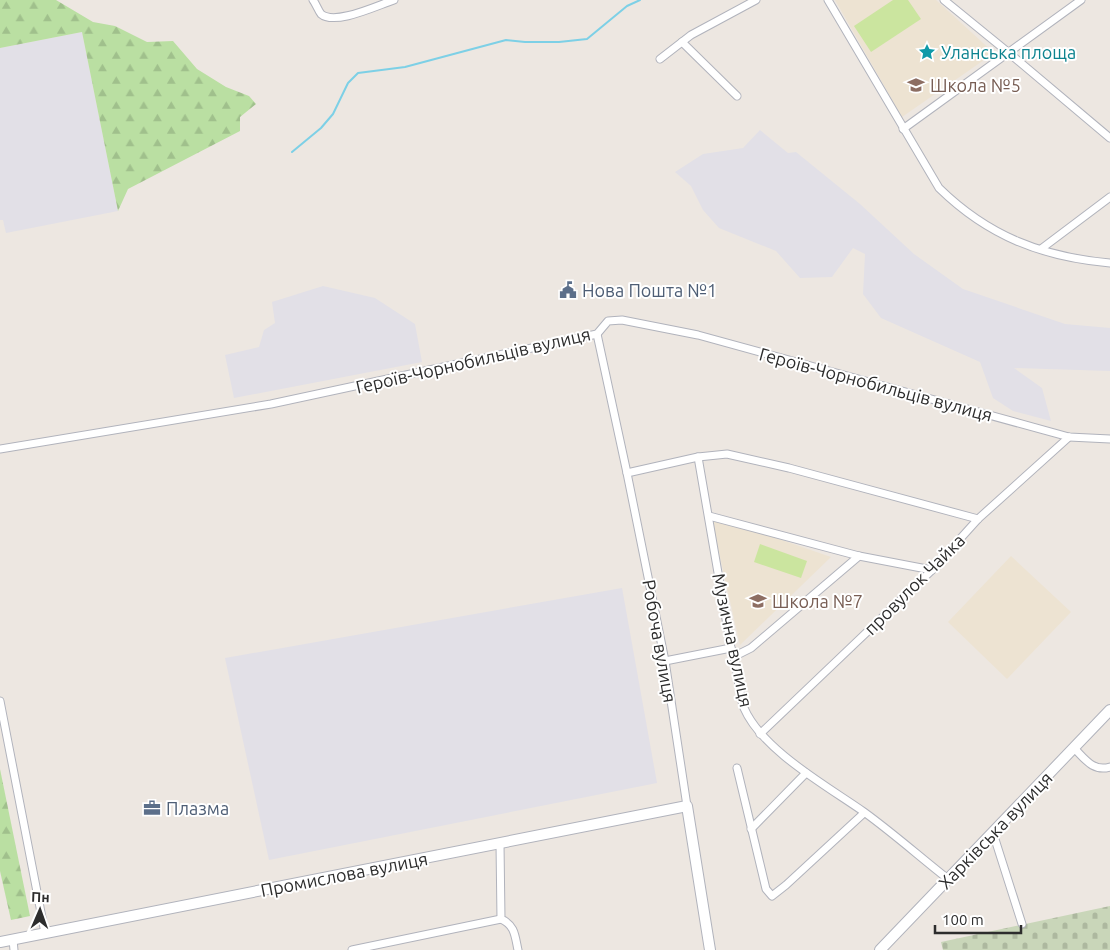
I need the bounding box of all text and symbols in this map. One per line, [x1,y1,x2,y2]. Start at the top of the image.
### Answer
place icon: Уланська площа [917,42,937,62]
place label: Уланська площа [941,42,1076,62]
school or university icon: Школа №5 [906,75,926,95]
place label: Школа №5 [930,75,1021,95]
public building icon: Нова Пошта №1 [558,280,578,300]
place label: Нова Пошта №1 [582,280,717,300]
street label: Героїв-Чорнобильців вулиця [354,323,592,397]
street label: Героїв-Чорнобильців вулиця [757,343,995,425]
street label: провулок Чайка [860,530,968,638]
street label: Музична вулиця [709,571,757,709]
street label: Робоча вулиця [639,578,681,704]
school or university icon: Школа №7 [748,591,768,611]
place label: Школа №7 [772,591,863,611]
street label: Харківська вулиця [934,768,1056,892]
office icon: Плазма [142,798,162,818]
place label: Плазма [166,798,229,818]
street label: Промислова вулиця [259,848,429,900]
north arrow [15,885,65,935]
text: Пн [31,889,50,905]
scale bar [935,902,1021,934]
text: 100 m [942,911,984,928]

